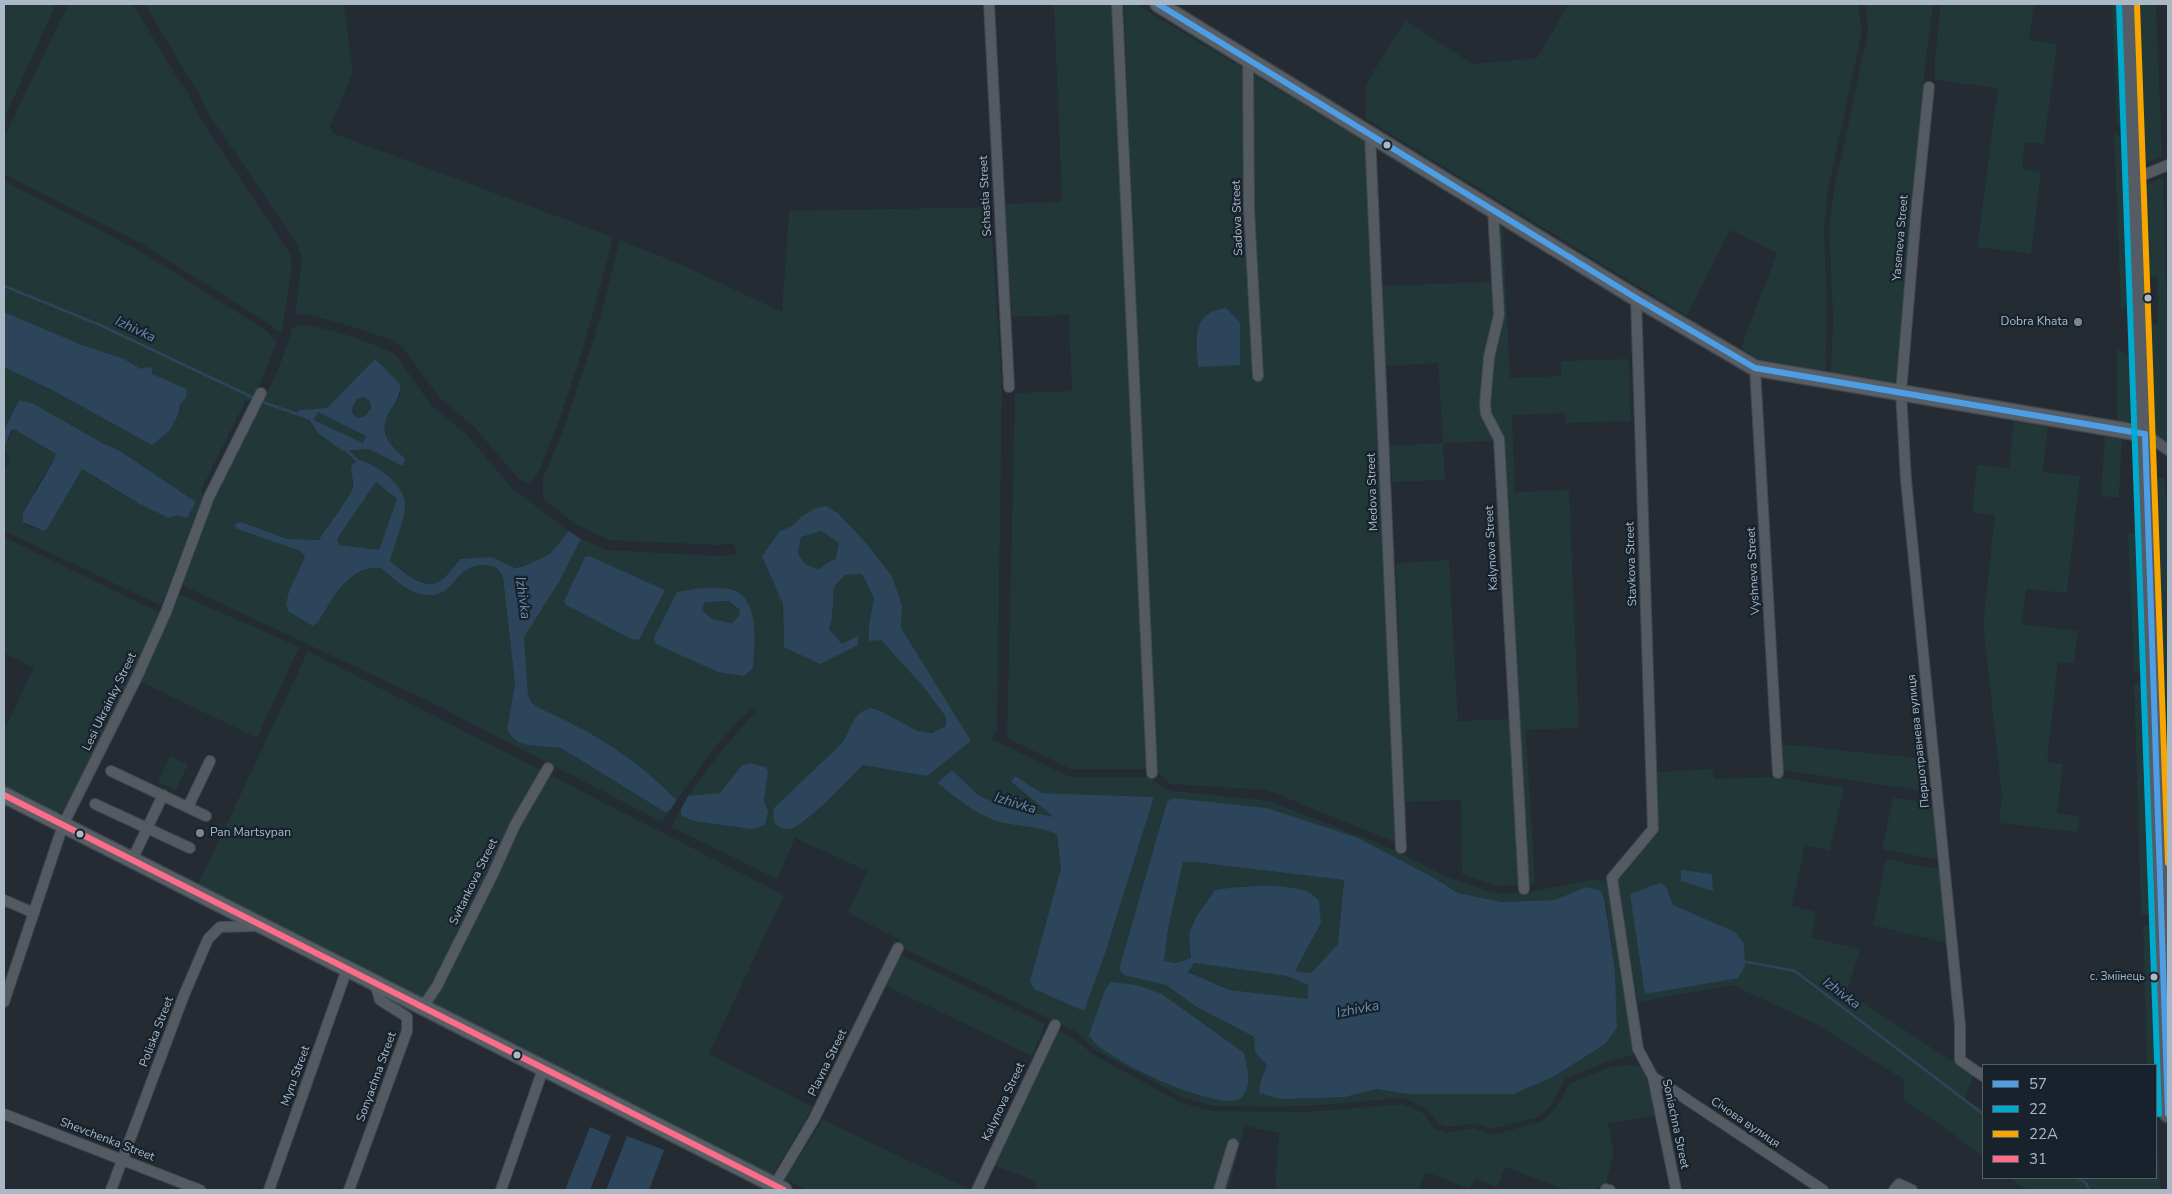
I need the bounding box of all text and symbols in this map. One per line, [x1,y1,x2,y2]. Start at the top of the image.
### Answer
unlabelled marker [1382,140,1392,150]
street label: Schastia Street [977,155,995,237]
street label: Sadova Street [1229,180,1247,256]
street label: Yaseneva Street [1890,194,1912,282]
unlabelled marker [2143,293,2153,303]
water label: Izhivka [112,313,158,347]
place label: Dobra Khata [2001,315,2068,329]
marker: Dobra Khata [2072,316,2084,328]
street label: Medova Street [1364,453,1382,531]
street label: Kalynova Street [1483,505,1501,591]
street label: Stavkova Street [1623,521,1641,607]
street label: Vyshneva Street [1745,527,1763,615]
water label: Izhivka [511,576,533,620]
street label: Lesi Ukrainky Street [80,651,140,753]
street label: Першотравнева вулиця [1905,673,1933,809]
water label: Izhivka [992,790,1038,818]
place label: Pan Martsypan [210,826,291,840]
marker: Pan Martsypan [194,827,206,839]
unlabelled marker [75,829,85,839]
street label: Svitankova Street [447,836,501,928]
place label: с. Зміїнець [2090,970,2145,984]
marker: с. Зміїнець [2149,972,2159,982]
water label: Izhivka [1819,974,1863,1014]
street label: Poliska Street [137,995,177,1069]
water label: Izhivka [1335,998,1381,1022]
street label: Plavna Street [806,1027,850,1099]
street label: Sonyachna Street [354,1030,400,1124]
street label: Myru Street [278,1044,314,1108]
unlabelled marker [512,1050,522,1060]
street label: Kalynova Street [979,1060,1029,1144]
legend [1982,1064,2157,1179]
text: 57 [2029,1074,2047,1094]
street label: Soniachna Street [1658,1078,1692,1170]
street label: Січова вулиця [1708,1095,1782,1151]
text: 22 [2029,1099,2047,1119]
street label: Shevchenka Street [58,1115,156,1165]
text: 22А [2029,1124,2058,1144]
text: 31 [2029,1149,2047,1169]

